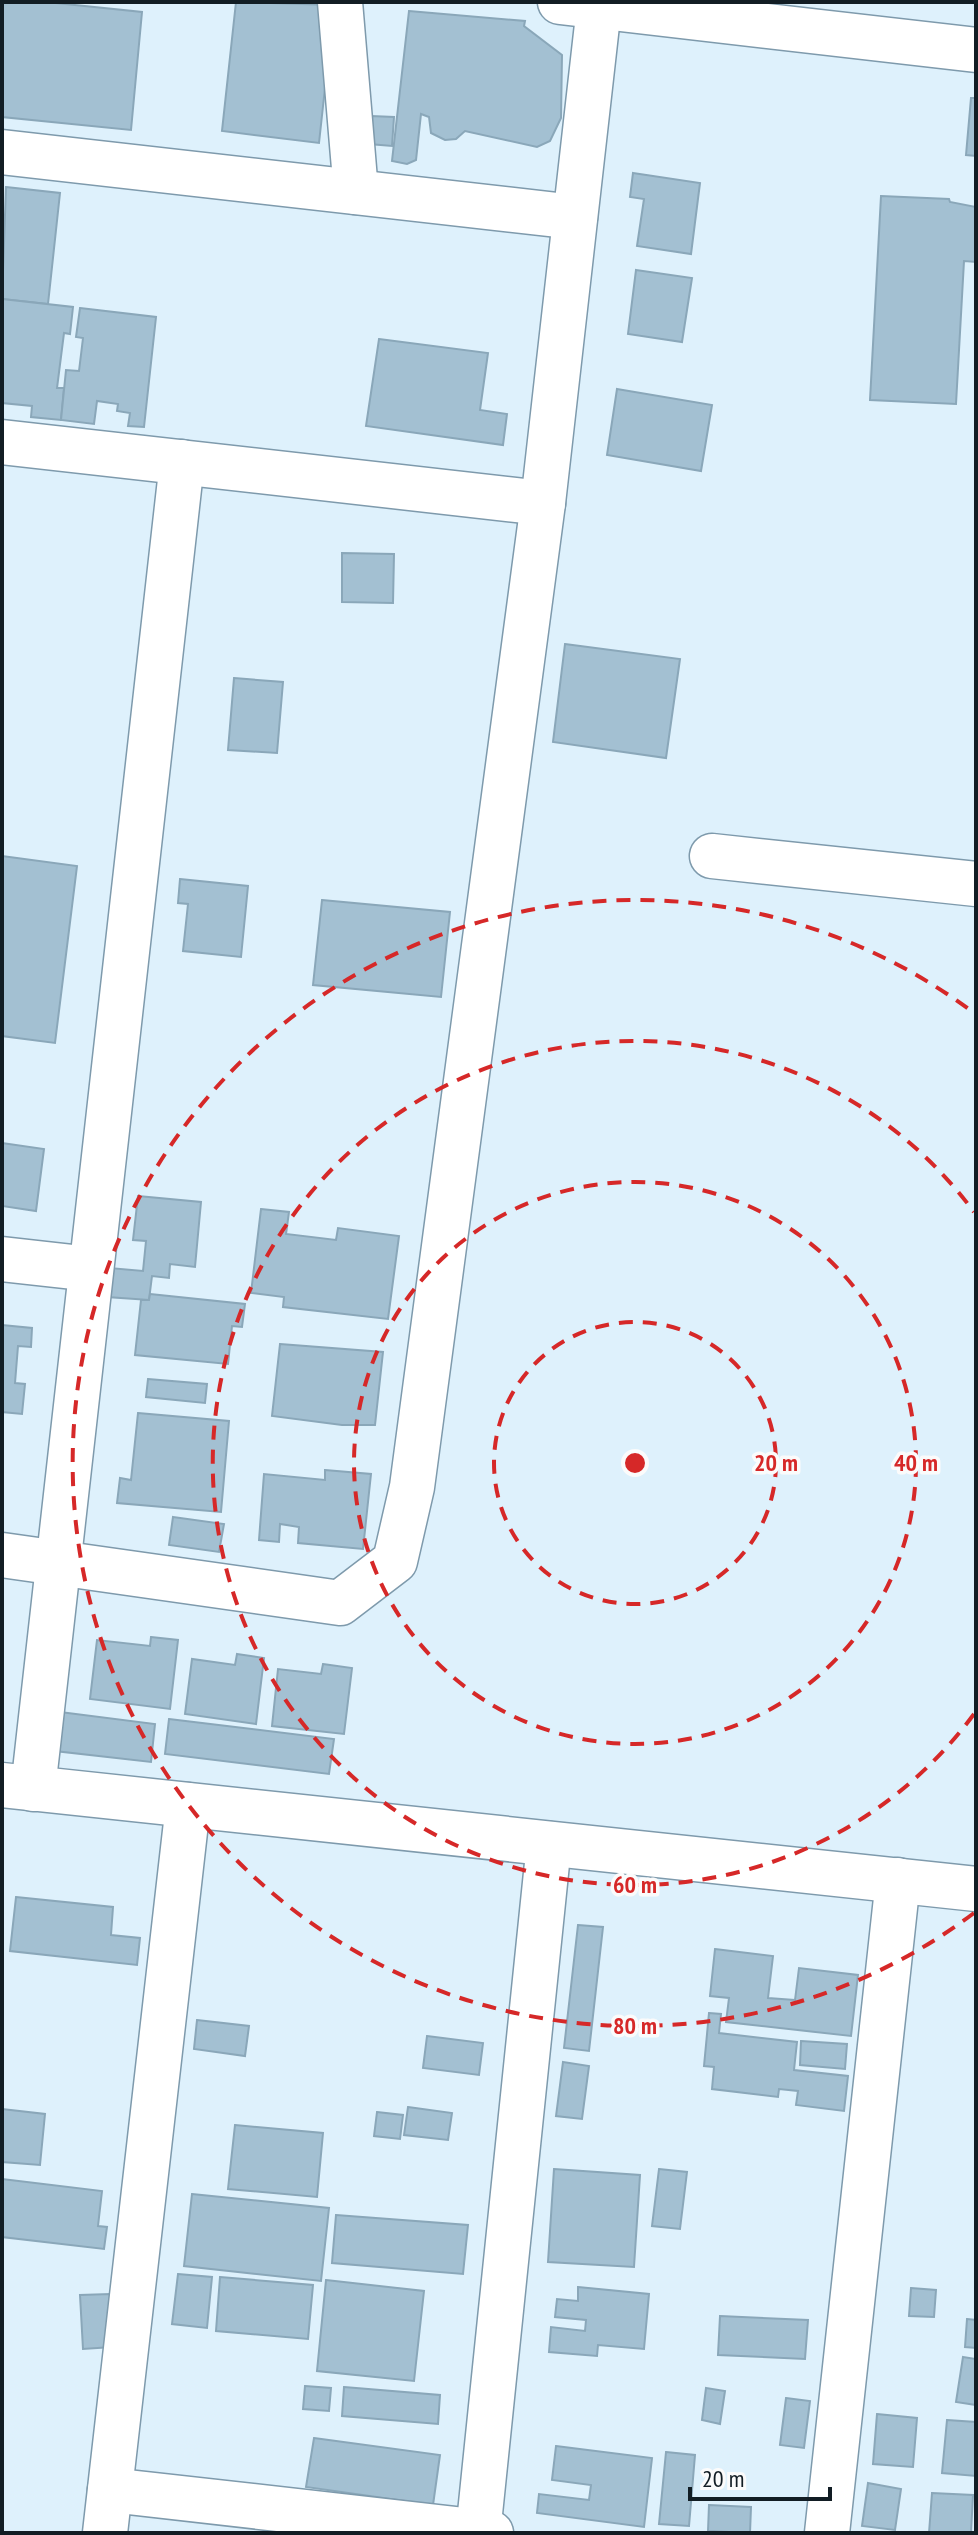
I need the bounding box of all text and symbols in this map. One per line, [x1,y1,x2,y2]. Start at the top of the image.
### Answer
text: 20 m [754,1447,798,1478]
text: 40 m [894,1447,938,1478]
centre of rings [621,1449,649,1477]
text: 60 m [613,1869,657,1900]
text: 80 m [613,2010,657,2041]
scale bar [690,2451,830,2501]
text: 20 m [702,2463,744,2494]

